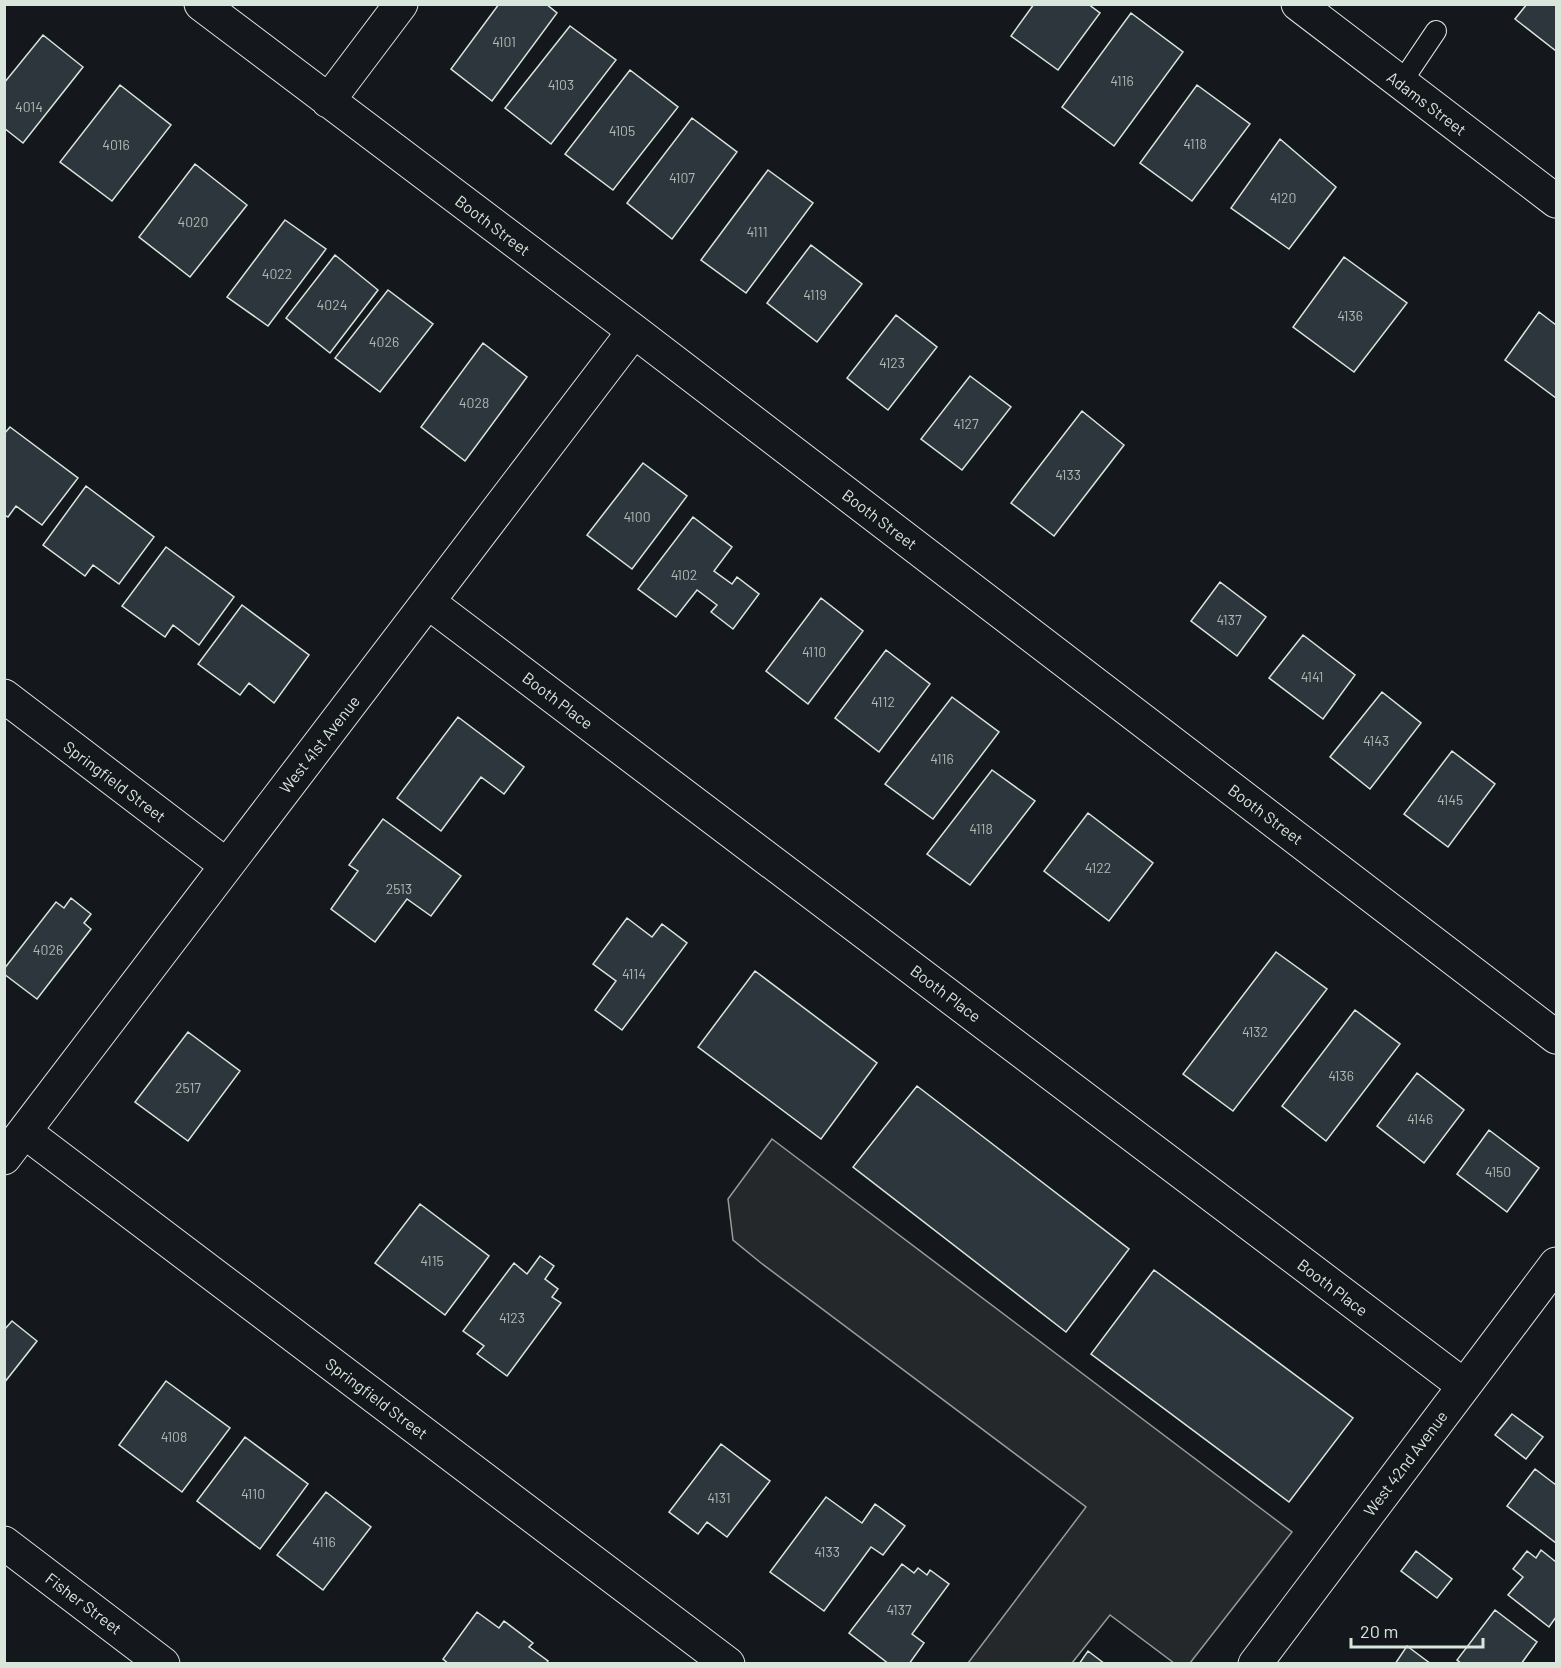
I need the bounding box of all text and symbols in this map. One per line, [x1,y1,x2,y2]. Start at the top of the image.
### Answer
house number: 4101 [492,33,516,50]
street label: Adams Street [1384,67,1470,139]
house number: 4116 [1110,72,1134,89]
house number: 4103 [548,76,574,93]
house number: 4014 [15,98,43,115]
house number: 4105 [609,122,635,139]
house number: 4118 [1183,135,1207,152]
house number: 4016 [102,136,130,153]
house number: 4107 [669,169,695,186]
house number: 4120 [1270,189,1296,206]
street label: Booth Street [452,191,534,259]
house number: 4020 [177,213,209,230]
house number: 4111 [746,223,768,240]
house number: 4022 [262,265,292,282]
house number: 4119 [803,286,827,303]
house number: 4024 [317,296,347,313]
house number: 4136 [1337,307,1363,324]
house number: 4026 [369,333,399,350]
house number: 4123 [879,354,905,371]
house number: 4028 [459,394,489,411]
house number: 4127 [953,415,979,432]
house number: 4133 [1055,466,1081,483]
street label: Booth Street [839,485,921,553]
house number: 4100 [623,508,651,525]
house number: 4102 [671,566,697,583]
house number: 4137 [1216,611,1242,628]
house number: 4110 [802,643,826,660]
street label: Booth Place [519,667,597,733]
house number: 4141 [1301,668,1323,685]
street label: West 41st Avenue [275,691,363,797]
house number: 4112 [871,693,895,710]
house number: 4143 [1363,732,1389,749]
street label: Springfield Street [60,736,170,826]
house number: 4116 [930,750,954,767]
street label: Booth Street [1225,780,1307,848]
house number: 4145 [1437,791,1463,808]
house number: 4118 [969,820,993,837]
house number: 4122 [1085,859,1111,876]
house number: 2513 [386,880,412,897]
house number: 4026 [33,941,63,958]
street label: Booth Place [907,960,985,1026]
house number: 4114 [622,965,646,982]
house number: 4132 [1242,1023,1268,1040]
house number: 4136 [1328,1067,1354,1084]
house number: 2517 [175,1079,201,1096]
house number: 4146 [1407,1110,1433,1127]
house number: 4150 [1485,1163,1511,1180]
house number: 4115 [420,1252,444,1269]
street label: Booth Place [1294,1254,1372,1320]
house number: 4123 [499,1309,525,1326]
street label: Springfield Street [322,1353,432,1443]
street label: West 42nd Avenue [1359,1407,1451,1519]
house number: 4108 [161,1428,187,1445]
house number: 4110 [241,1485,265,1502]
house number: 4131 [707,1489,731,1506]
house number: 4116 [312,1533,336,1550]
house number: 4133 [814,1543,840,1560]
street label: Fisher Street [42,1568,126,1638]
house number: 4137 [886,1601,912,1618]
scale bar [1351,1611,1483,1649]
text: 20 m [1360,1620,1398,1642]

